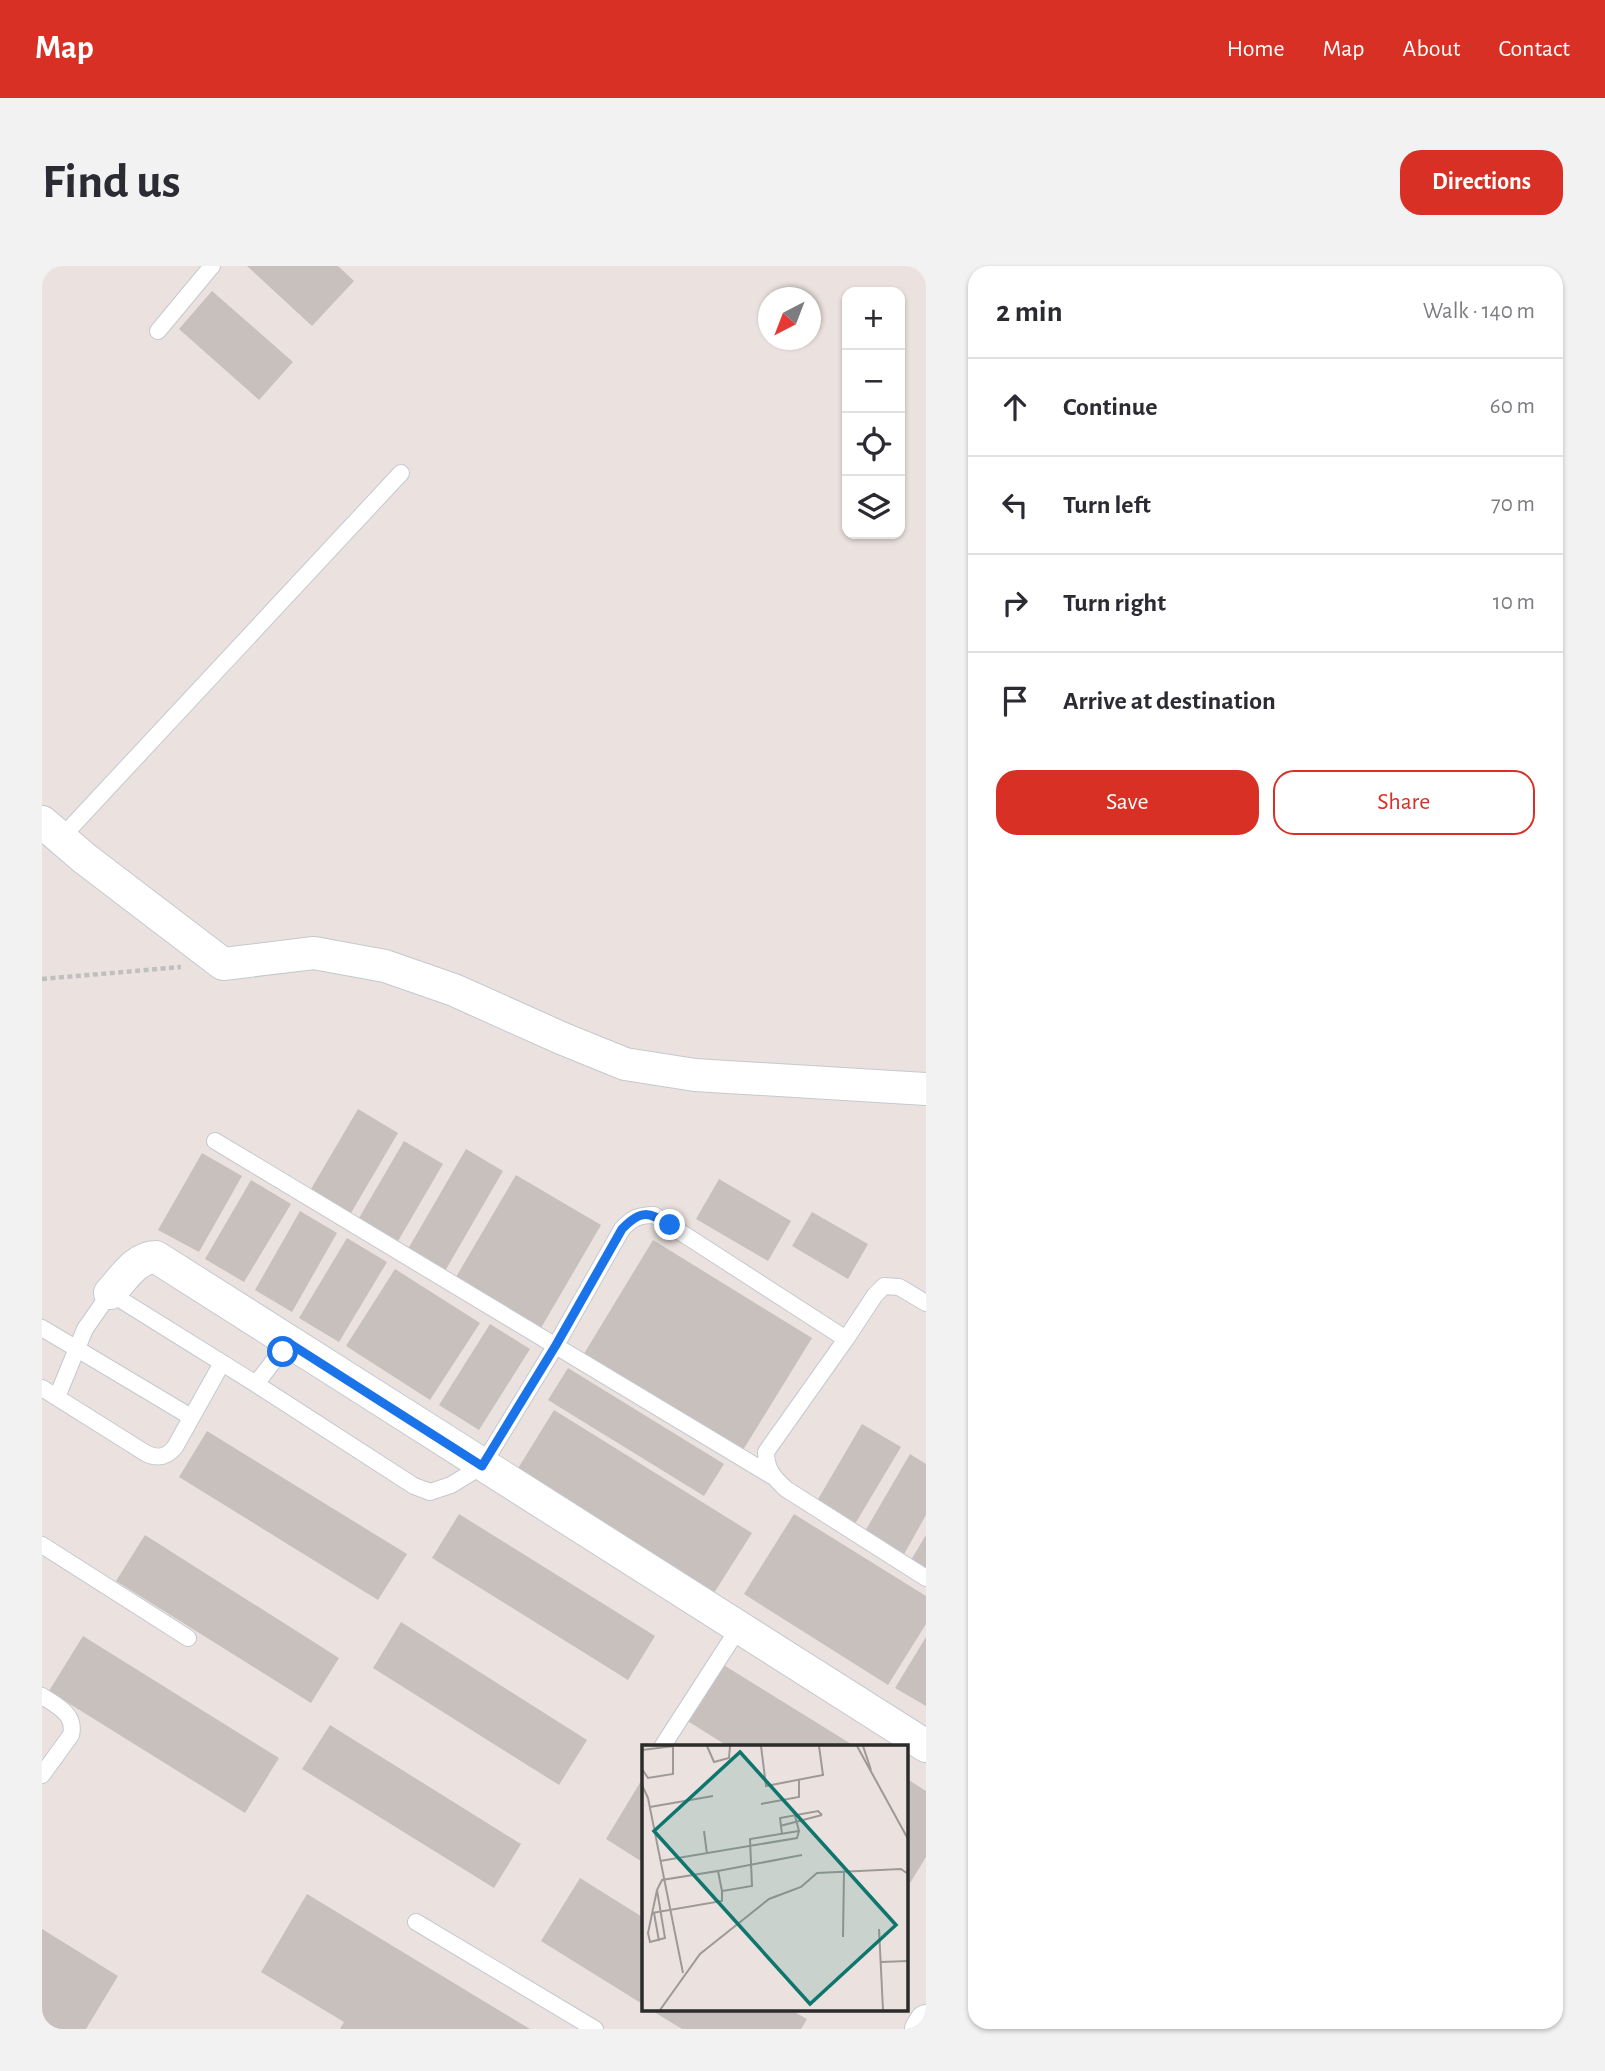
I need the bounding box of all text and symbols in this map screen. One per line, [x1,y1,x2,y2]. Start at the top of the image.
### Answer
text: Map [35,32,94,65]
text: Home [1227,37,1285,61]
text: Map [1323,37,1365,61]
text: About [1403,37,1460,61]
text: Contact [1498,37,1570,61]
button: Directions [1400,150,1563,215]
text: Find us [42,158,181,207]
north arrow [758,287,821,350]
map controls [842,287,905,539]
button: + [842,287,905,350]
text: 2 min [996,297,1063,327]
text: Walk · 140 m [1423,300,1535,323]
button: − [842,350,905,413]
icon: ahead [996,388,1034,426]
text: Continue [1063,394,1158,420]
text: 60 m [1490,395,1535,418]
button: locate [842,413,905,476]
button: layers [842,476,905,539]
icon: left [996,486,1034,524]
text: Turn left [1063,492,1151,518]
text: 70 m [1491,493,1535,516]
icon: right [996,584,1034,622]
text: Turn right [1063,590,1166,616]
text: 10 m [1493,591,1535,614]
icon: arrive [996,682,1034,720]
text: Arrive at destination [1063,688,1276,714]
button: Save [996,770,1259,835]
button: Share [1273,770,1535,835]
route end [654,1209,685,1240]
route start [267,1336,298,1367]
inset map [642,1745,908,2011]

